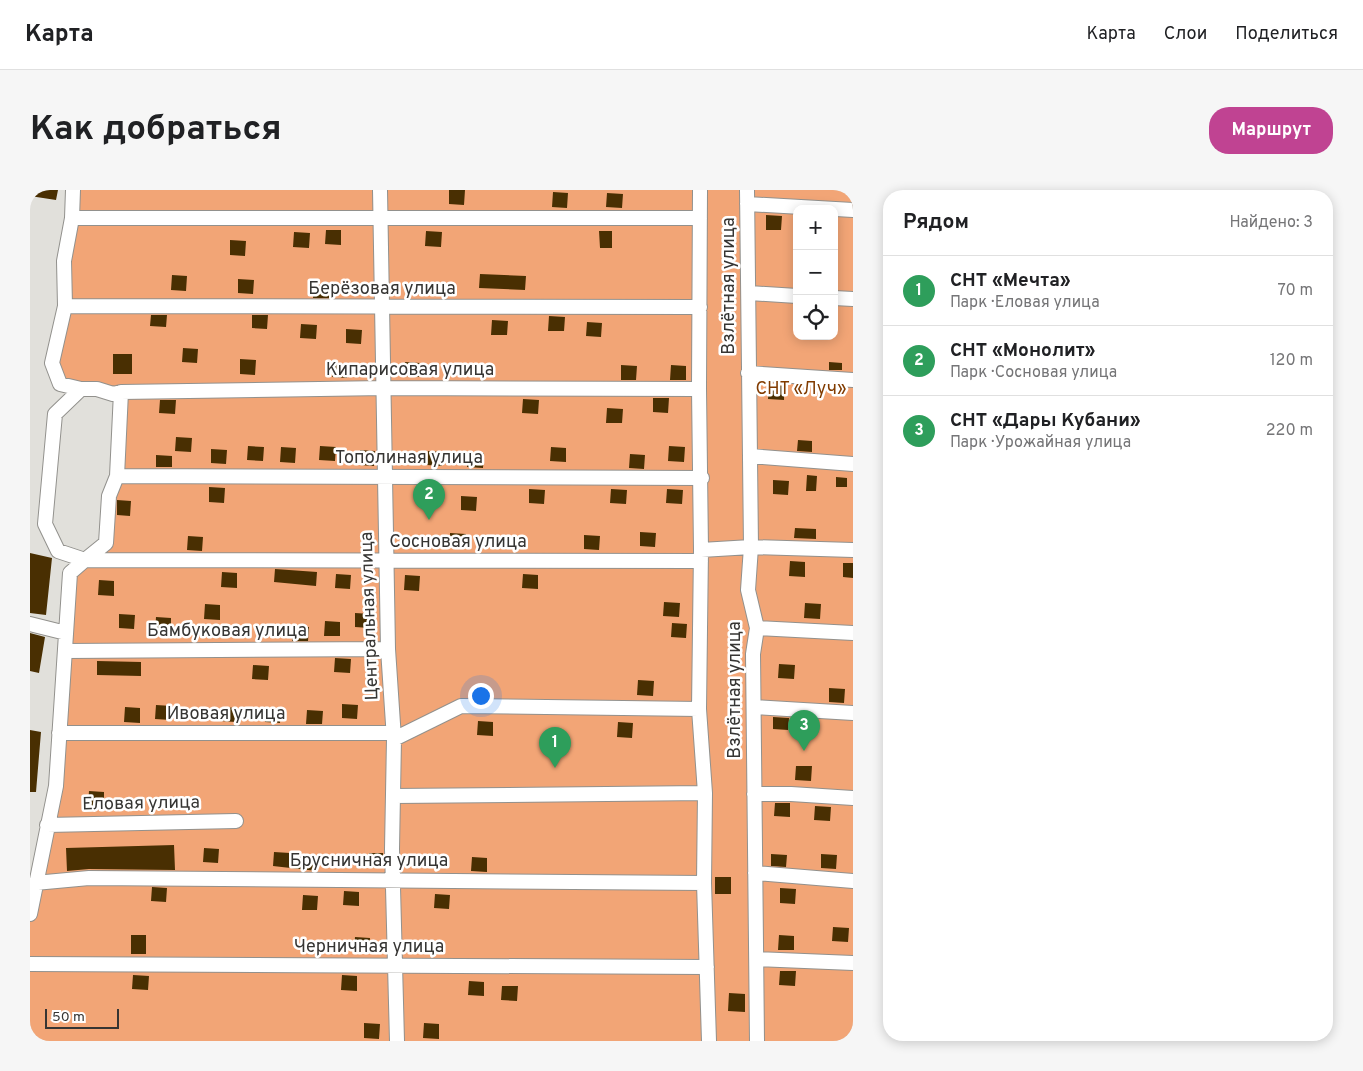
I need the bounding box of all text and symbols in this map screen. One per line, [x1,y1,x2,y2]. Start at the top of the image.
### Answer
text: Карта [25,20,94,50]
text: Карта [1086,23,1136,46]
text: Слои [1164,23,1207,46]
text: Поделиться [1235,23,1338,46]
button: Маршрут [1209,107,1333,154]
text: Как добраться [30,108,282,152]
map controls [793,205,838,340]
button: + [793,205,838,250]
text: Рядом [903,209,969,236]
text: Найдено: 3 [1229,213,1313,233]
street label: Взлётная улица [718,217,741,355]
button: − [793,250,838,295]
text: СНТ «Мечта» [950,269,1071,293]
street label: Берёзовая улица [308,278,456,301]
text: 1 [916,281,922,301]
text: 70 m [1278,281,1313,301]
text: Парк · Еловая улица [950,293,1100,313]
button: locate [793,295,838,340]
text: СНТ «Монолит» [950,339,1095,363]
text: 2 [914,351,924,371]
text: 120 m [1270,351,1313,371]
street label: Кипарисовая улица [326,359,494,382]
text: Парк · Сосновая улица [950,363,1117,383]
park label: СНТ «Луч» [756,378,846,401]
text: СНТ «Дары Кубани» [950,409,1141,433]
text: 3 [914,421,924,441]
text: 220 m [1266,421,1313,441]
text: Парк · Урожайная улица [950,433,1131,453]
street label: Тополиная улица [335,447,483,470]
pin: 2 [413,479,445,520]
street label: Центральная улица [356,531,384,701]
street label: Сосновая улица [389,531,527,554]
street label: Бамбуковая улица [147,620,307,643]
street label: Взлётная улица [724,621,747,759]
your location [468,683,494,709]
street label: Ивовая улица [167,703,285,726]
pin: 3 [788,710,820,751]
pin: 1 [539,727,571,768]
street label: Еловая улица [82,791,200,817]
street label: Брусничная улица [290,850,448,873]
street label: Черничная улица [294,936,444,959]
scale bar [45,1006,119,1029]
text: 50 m [52,1009,85,1026]

